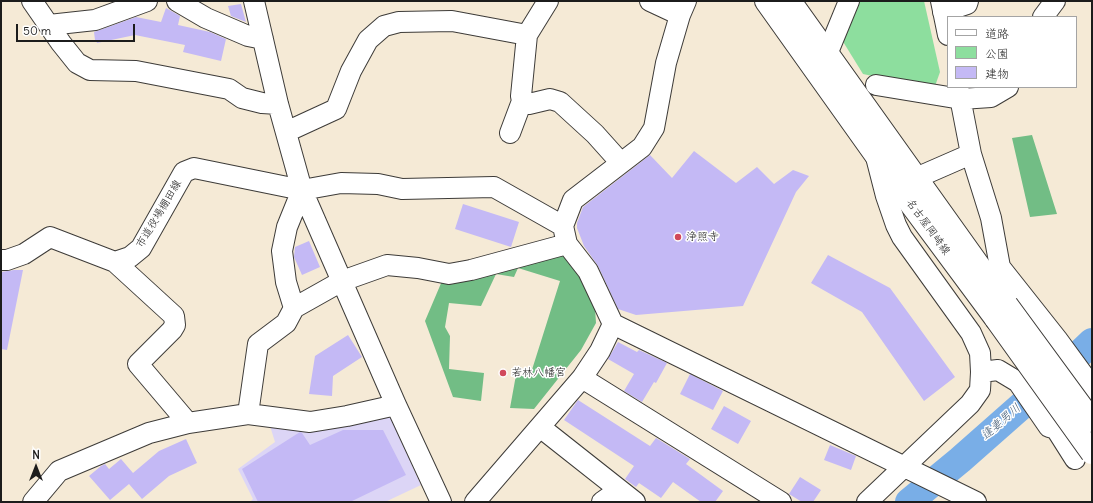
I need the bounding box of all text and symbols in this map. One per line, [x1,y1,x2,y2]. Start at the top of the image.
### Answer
scale bar [18,16,137,42]
legend [947,16,1077,88]
text: 50 m [23,23,51,38]
text: 道路 [985,26,1009,41]
text: 公園 [985,46,1009,61]
text: 建物 [985,66,1009,81]
street label: 市道役場棚田線 [134,178,184,250]
street label: 名古屋岡崎線 [903,196,953,258]
place label: 浄照寺 [686,230,719,244]
marker: 浄照寺 [673,232,683,242]
place label: 若林八幡宮 [511,366,566,380]
marker: 若林八幡宮 [498,368,508,378]
water label: 逢妻男川 [978,401,1024,443]
north arrow [16,447,56,487]
text: N [32,448,40,462]

